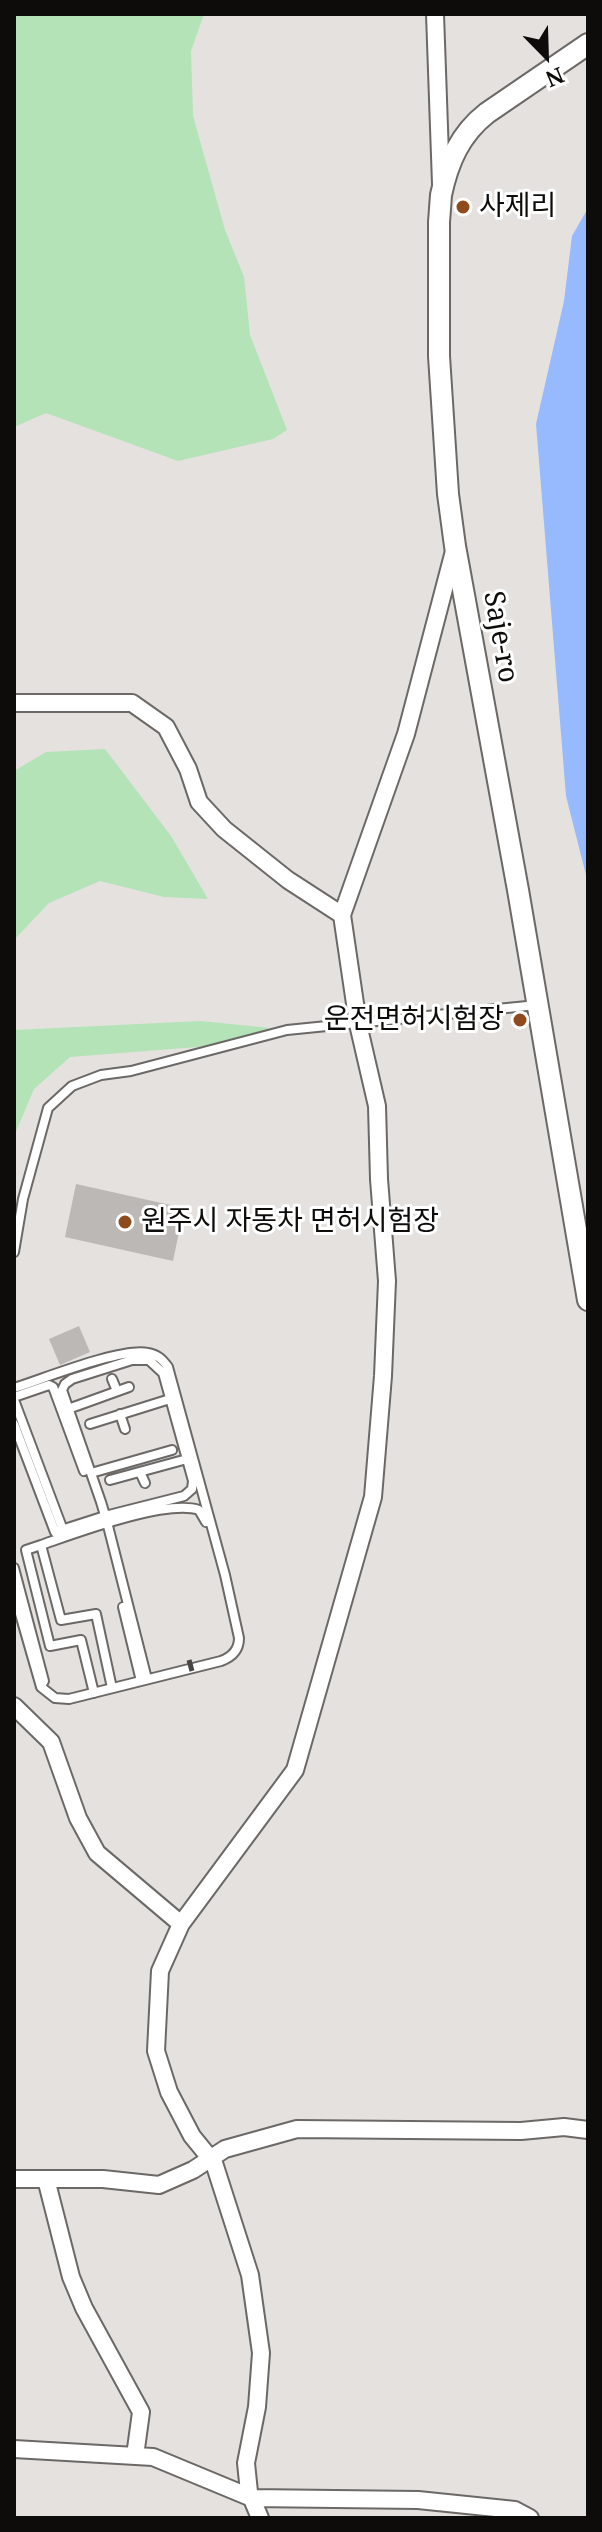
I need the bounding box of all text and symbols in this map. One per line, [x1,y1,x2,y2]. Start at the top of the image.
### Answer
north arrow [506,16,586,96]
text: N [542,61,569,95]
place label: 사제리 [479,190,556,224]
marker: 사제리 [454,198,472,216]
street label: Saje-ro [475,589,525,685]
place label: 운전면허시험장 [324,1003,504,1037]
marker: 운전면허시험장 [511,1011,529,1029]
place label: 원주시 자동차 면허시험장 [141,1205,439,1239]
marker: 원주시 자동차 면허시험장 [116,1213,134,1231]

